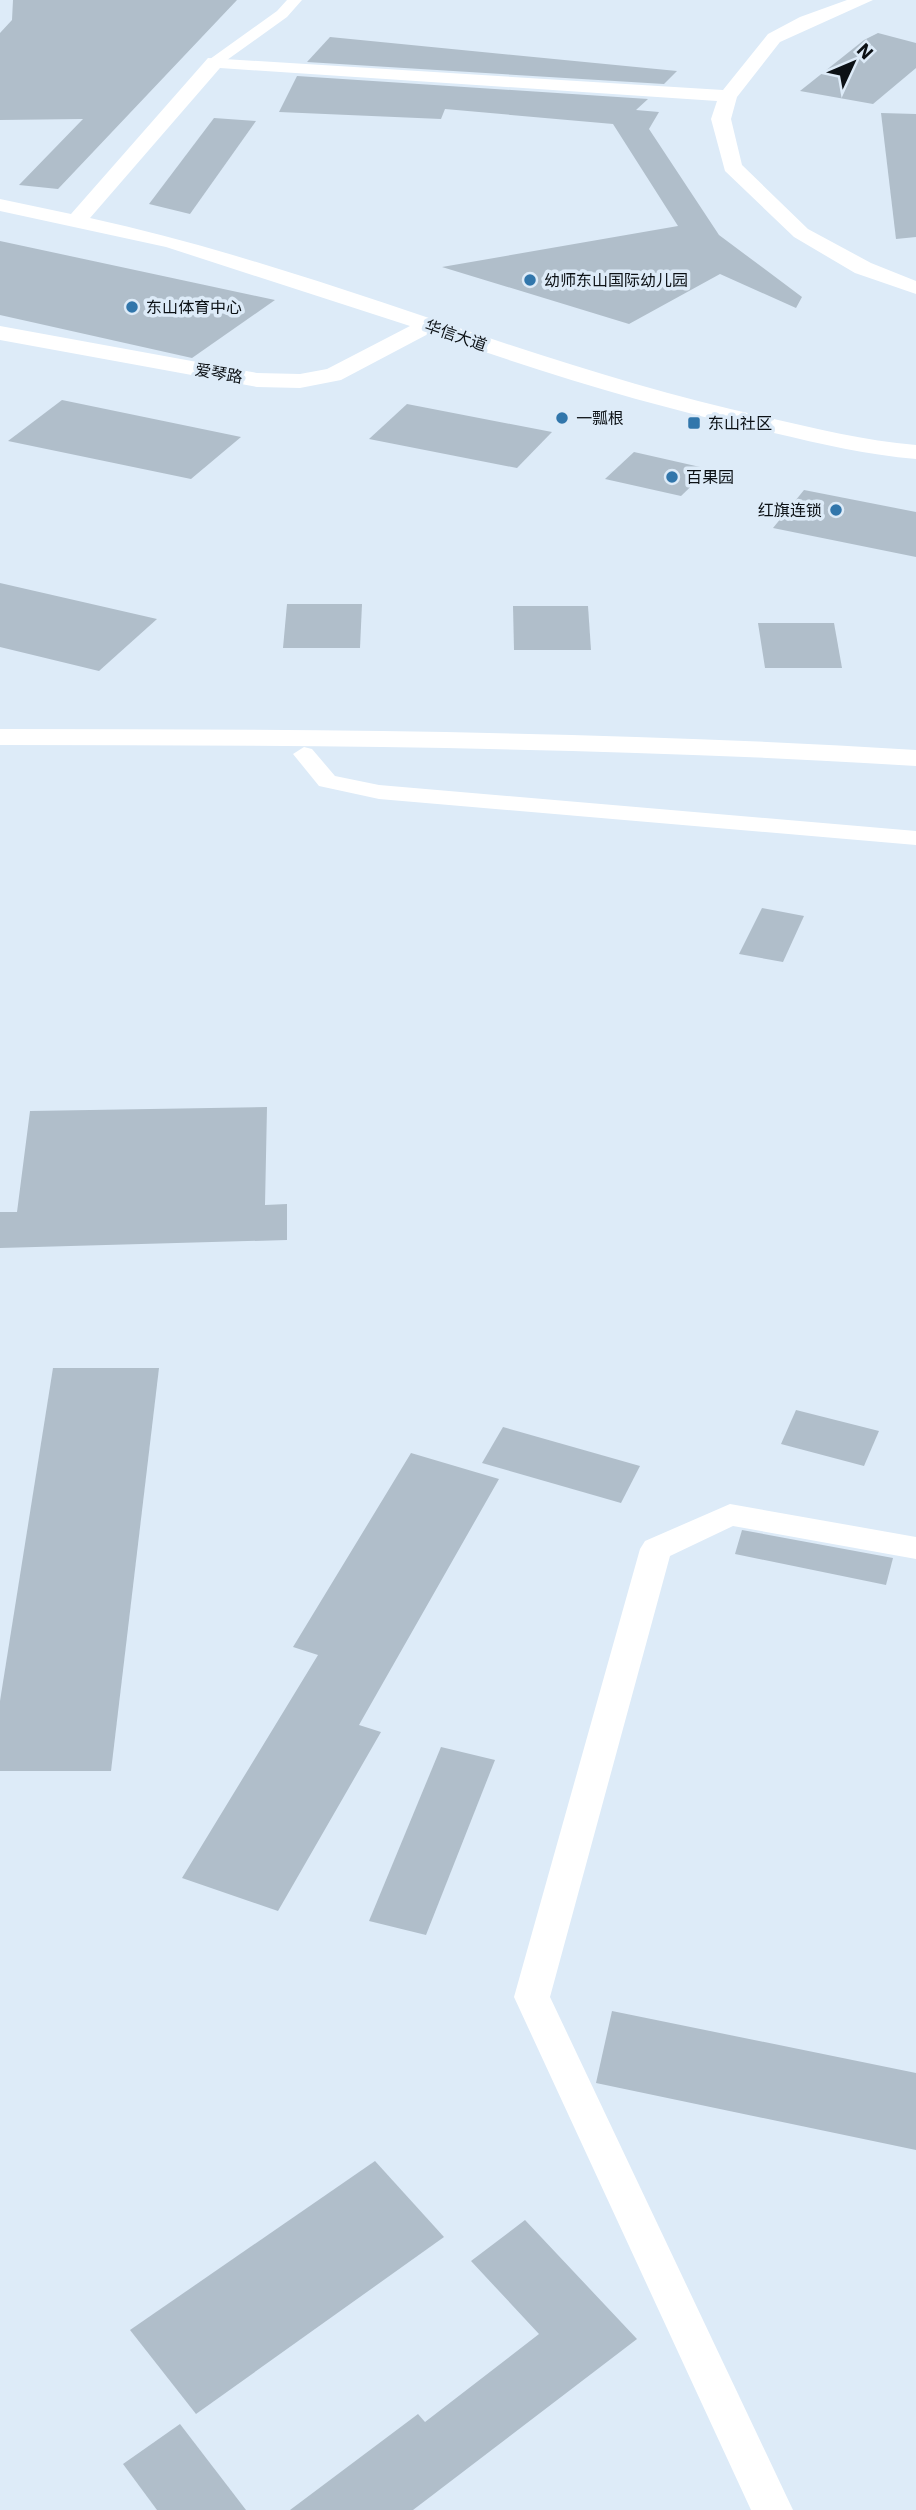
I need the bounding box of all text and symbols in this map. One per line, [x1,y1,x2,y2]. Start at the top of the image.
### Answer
north arrow [818,28,888,98]
text: N [852,38,879,64]
place label: 幼师东山国际幼儿园 [544,270,688,290]
marker: 幼师东山国际幼儿园 [522,272,538,288]
place label: 东山体育中心 [146,297,242,317]
marker: 东山体育中心 [124,299,140,315]
street label: 华信大道 [422,315,490,355]
street label: 爱琴路 [194,359,244,387]
place label: 一瓢根 [576,408,624,428]
marker: 一瓢根 [554,410,570,426]
place label: 东山社区 [708,413,772,433]
marker: 东山社区 [686,415,702,431]
place label: 百果园 [686,467,734,487]
marker: 百果园 [664,469,680,485]
place label: 红旗连锁 [758,500,822,520]
marker: 红旗连锁 [828,502,844,518]

